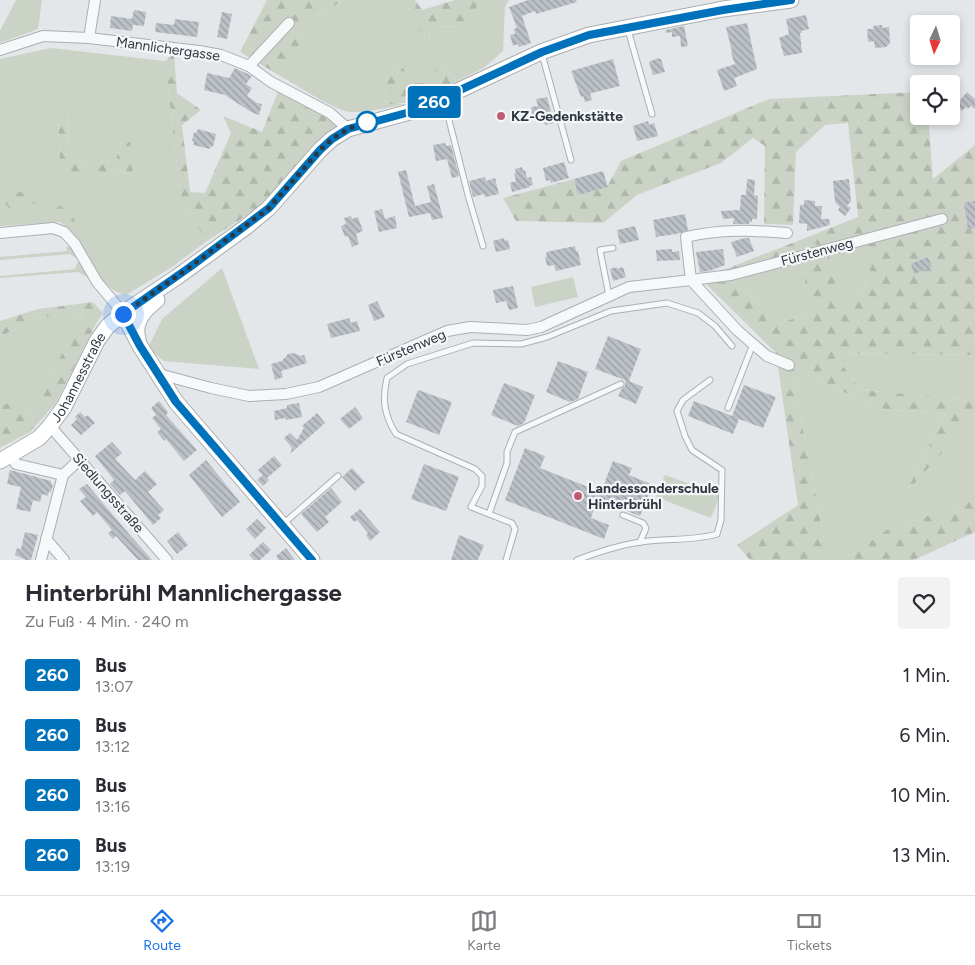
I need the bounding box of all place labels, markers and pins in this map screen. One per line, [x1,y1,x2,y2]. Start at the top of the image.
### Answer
place label: KZ-Gedenkstätte [511,108,623,125]
marker: KZ-Gedenkstätte [495,110,507,122]
unlabelled marker [356,111,378,133]
place label: Landessonderschule Hinterbrühl [588,480,719,513]
marker: Landessonderschule Hinterbrühl [572,490,584,502]

